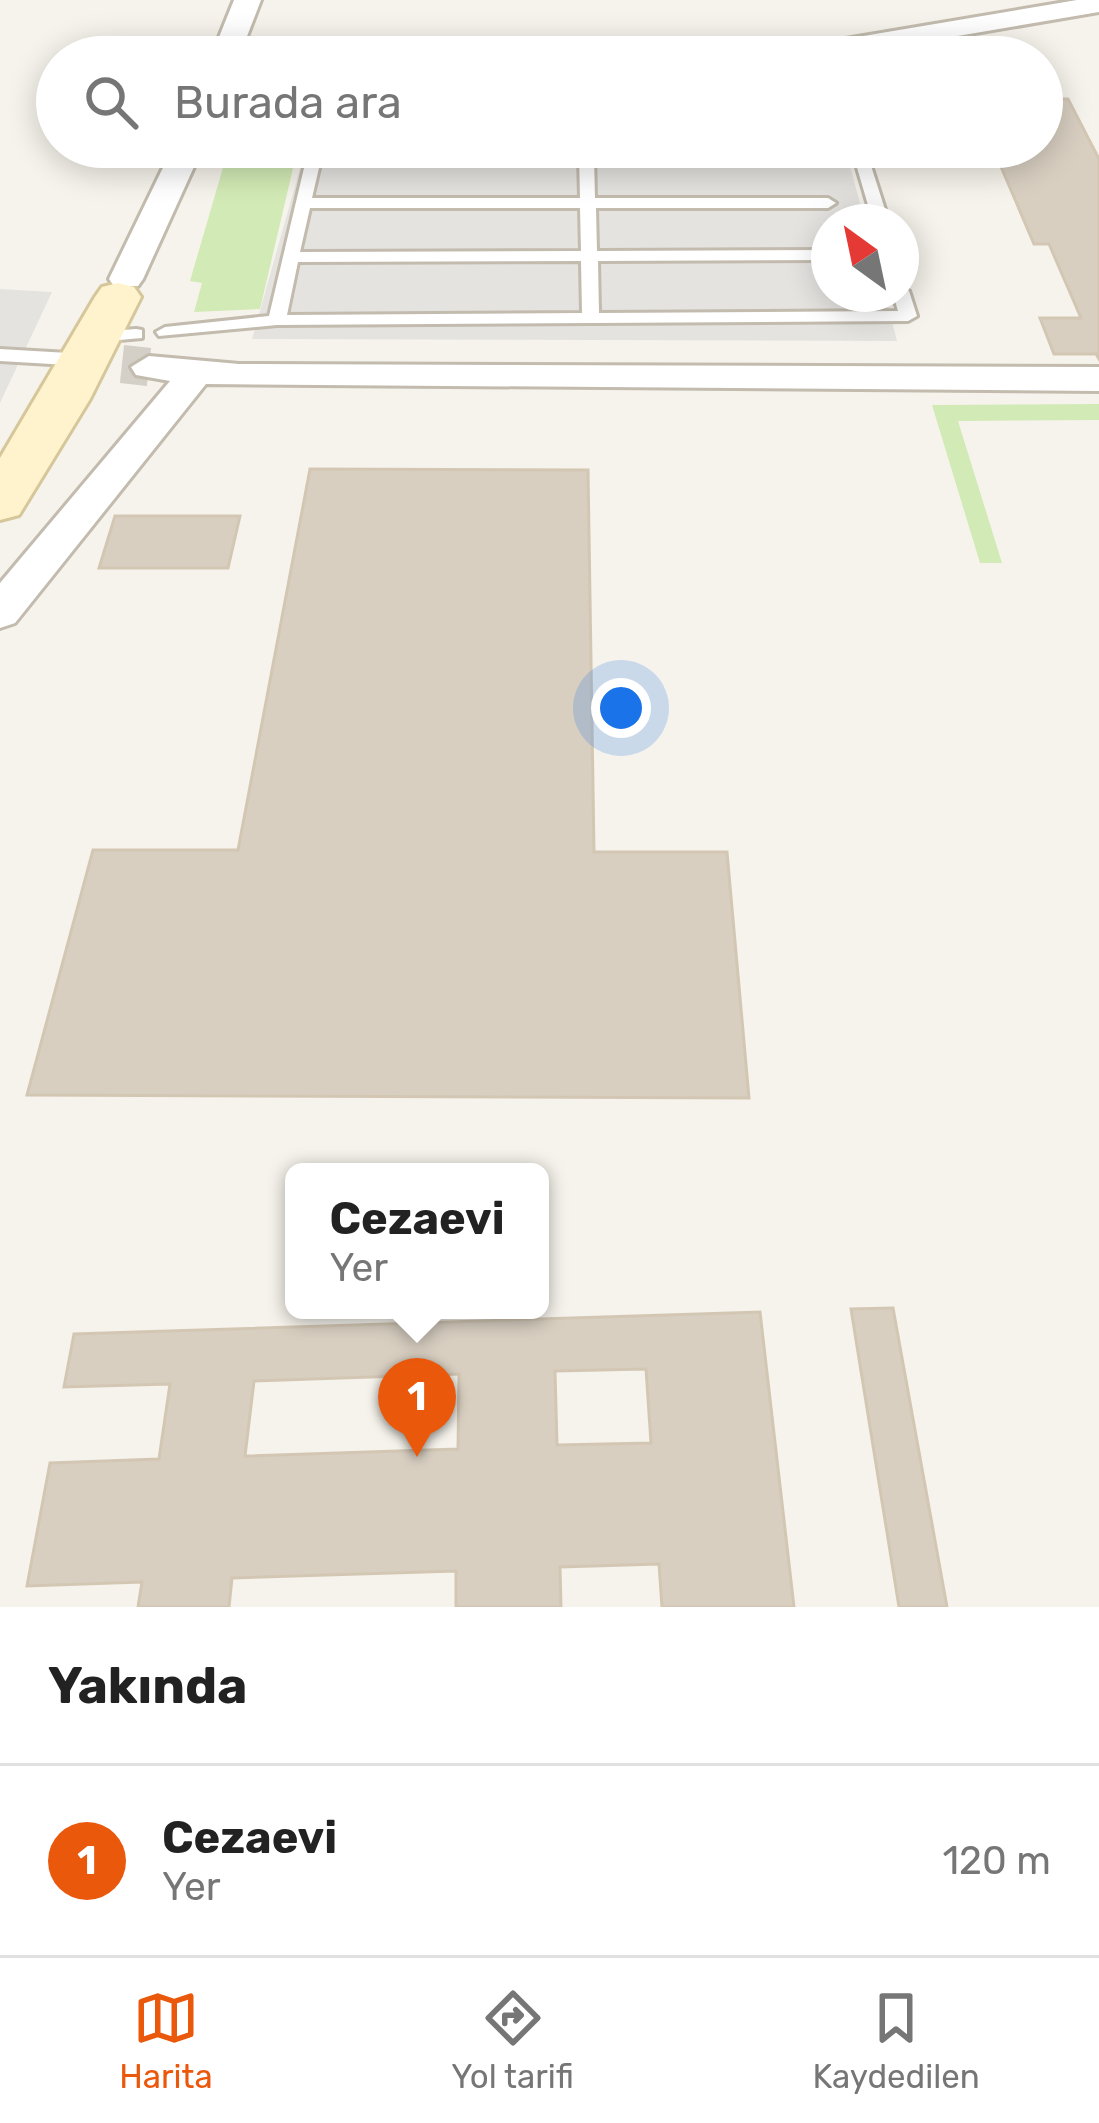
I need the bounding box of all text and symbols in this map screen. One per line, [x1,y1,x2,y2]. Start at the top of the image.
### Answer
search box [36,36,1063,168]
icon: search [78,69,144,135]
text: Burada ara [174,76,402,129]
north arrow [811,204,919,312]
your location [591,678,651,738]
popup [285,1163,549,1319]
text: Cezaevi [329,1192,505,1245]
text: Yer [329,1245,388,1291]
pin: 1 [378,1358,456,1457]
text: Yakında [48,1655,247,1716]
text: Cezaevi [162,1811,337,1864]
text: 1 [77,1838,97,1884]
text: 120 m [942,1838,1051,1884]
text: Yer [162,1864,221,1910]
tab: Harita [119,1985,213,2096]
tab: Yol tarifi [451,1985,574,2096]
tab: Kaydedilen [812,1985,980,2096]

